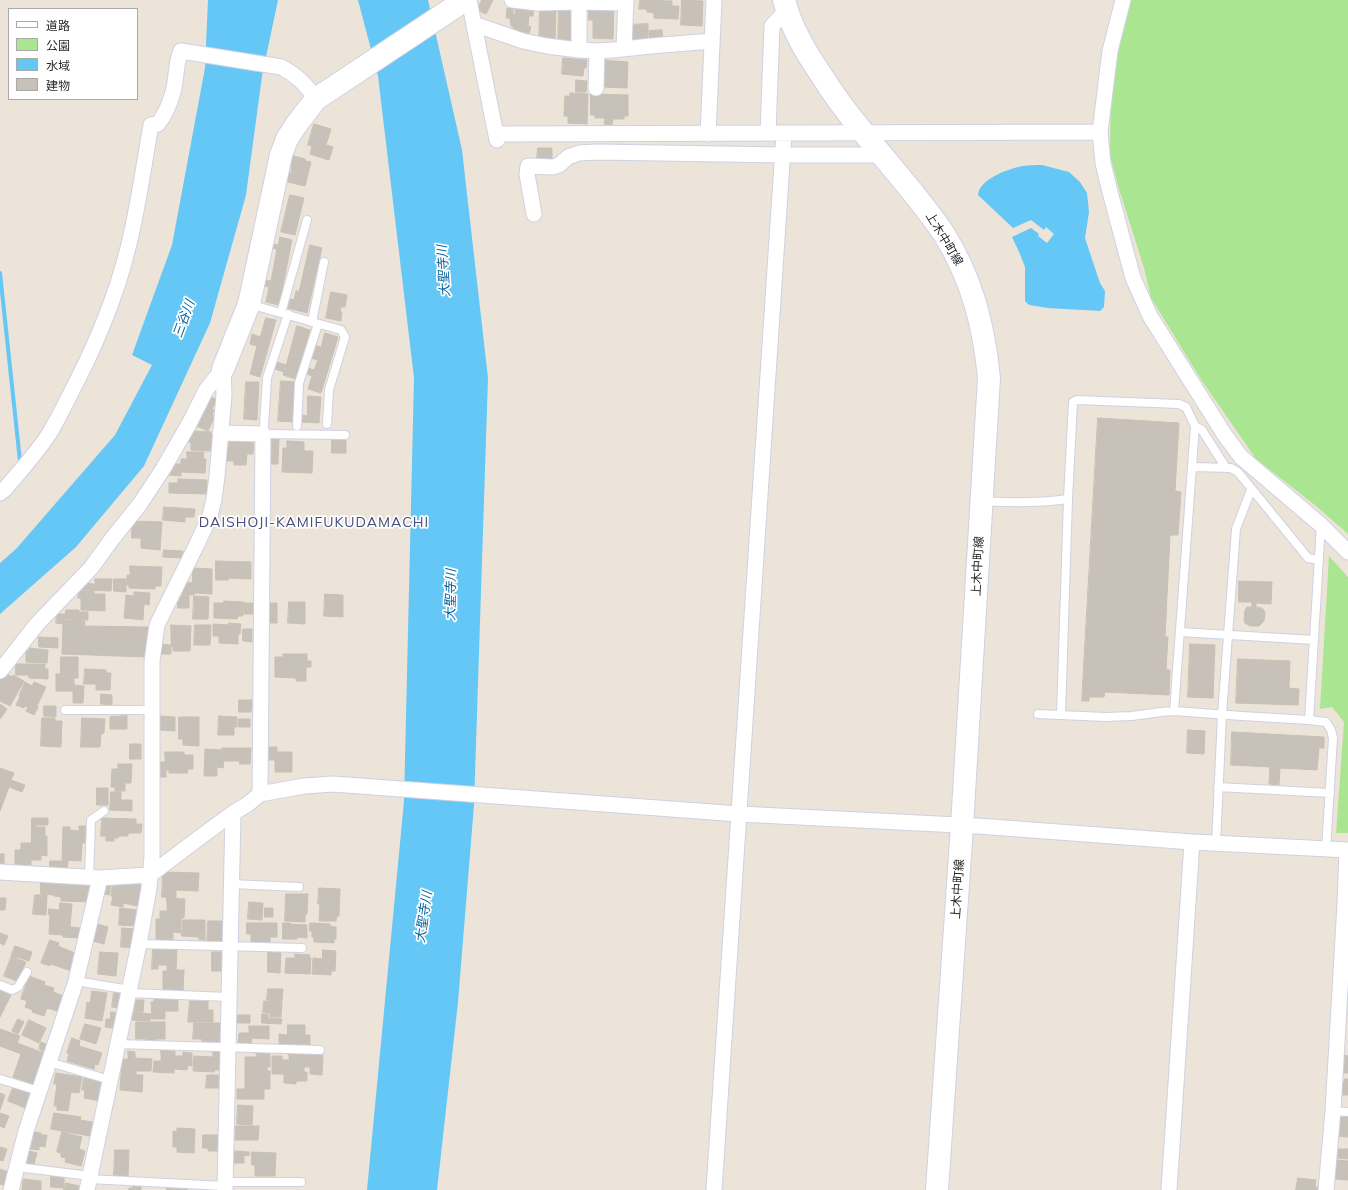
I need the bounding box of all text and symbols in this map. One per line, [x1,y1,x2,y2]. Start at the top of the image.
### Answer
legend [8,8,138,100]
text: 道路 [46,18,70,33]
text: 公園 [46,38,70,53]
text: 水域 [46,58,70,73]
text: 建物 [46,78,70,93]
street label: 上木中町線 [922,210,966,268]
water label: 大聖寺川 [434,245,454,297]
water label: 三谷川 [170,298,198,340]
district label: DAISHOJI-KAMIFUKUDAMACHI [199,515,429,531]
street label: 上木中町線 [969,536,987,596]
water label: 大聖寺川 [443,569,459,621]
street label: 上木中町線 [949,859,967,919]
water label: 大聖寺川 [413,890,435,944]

